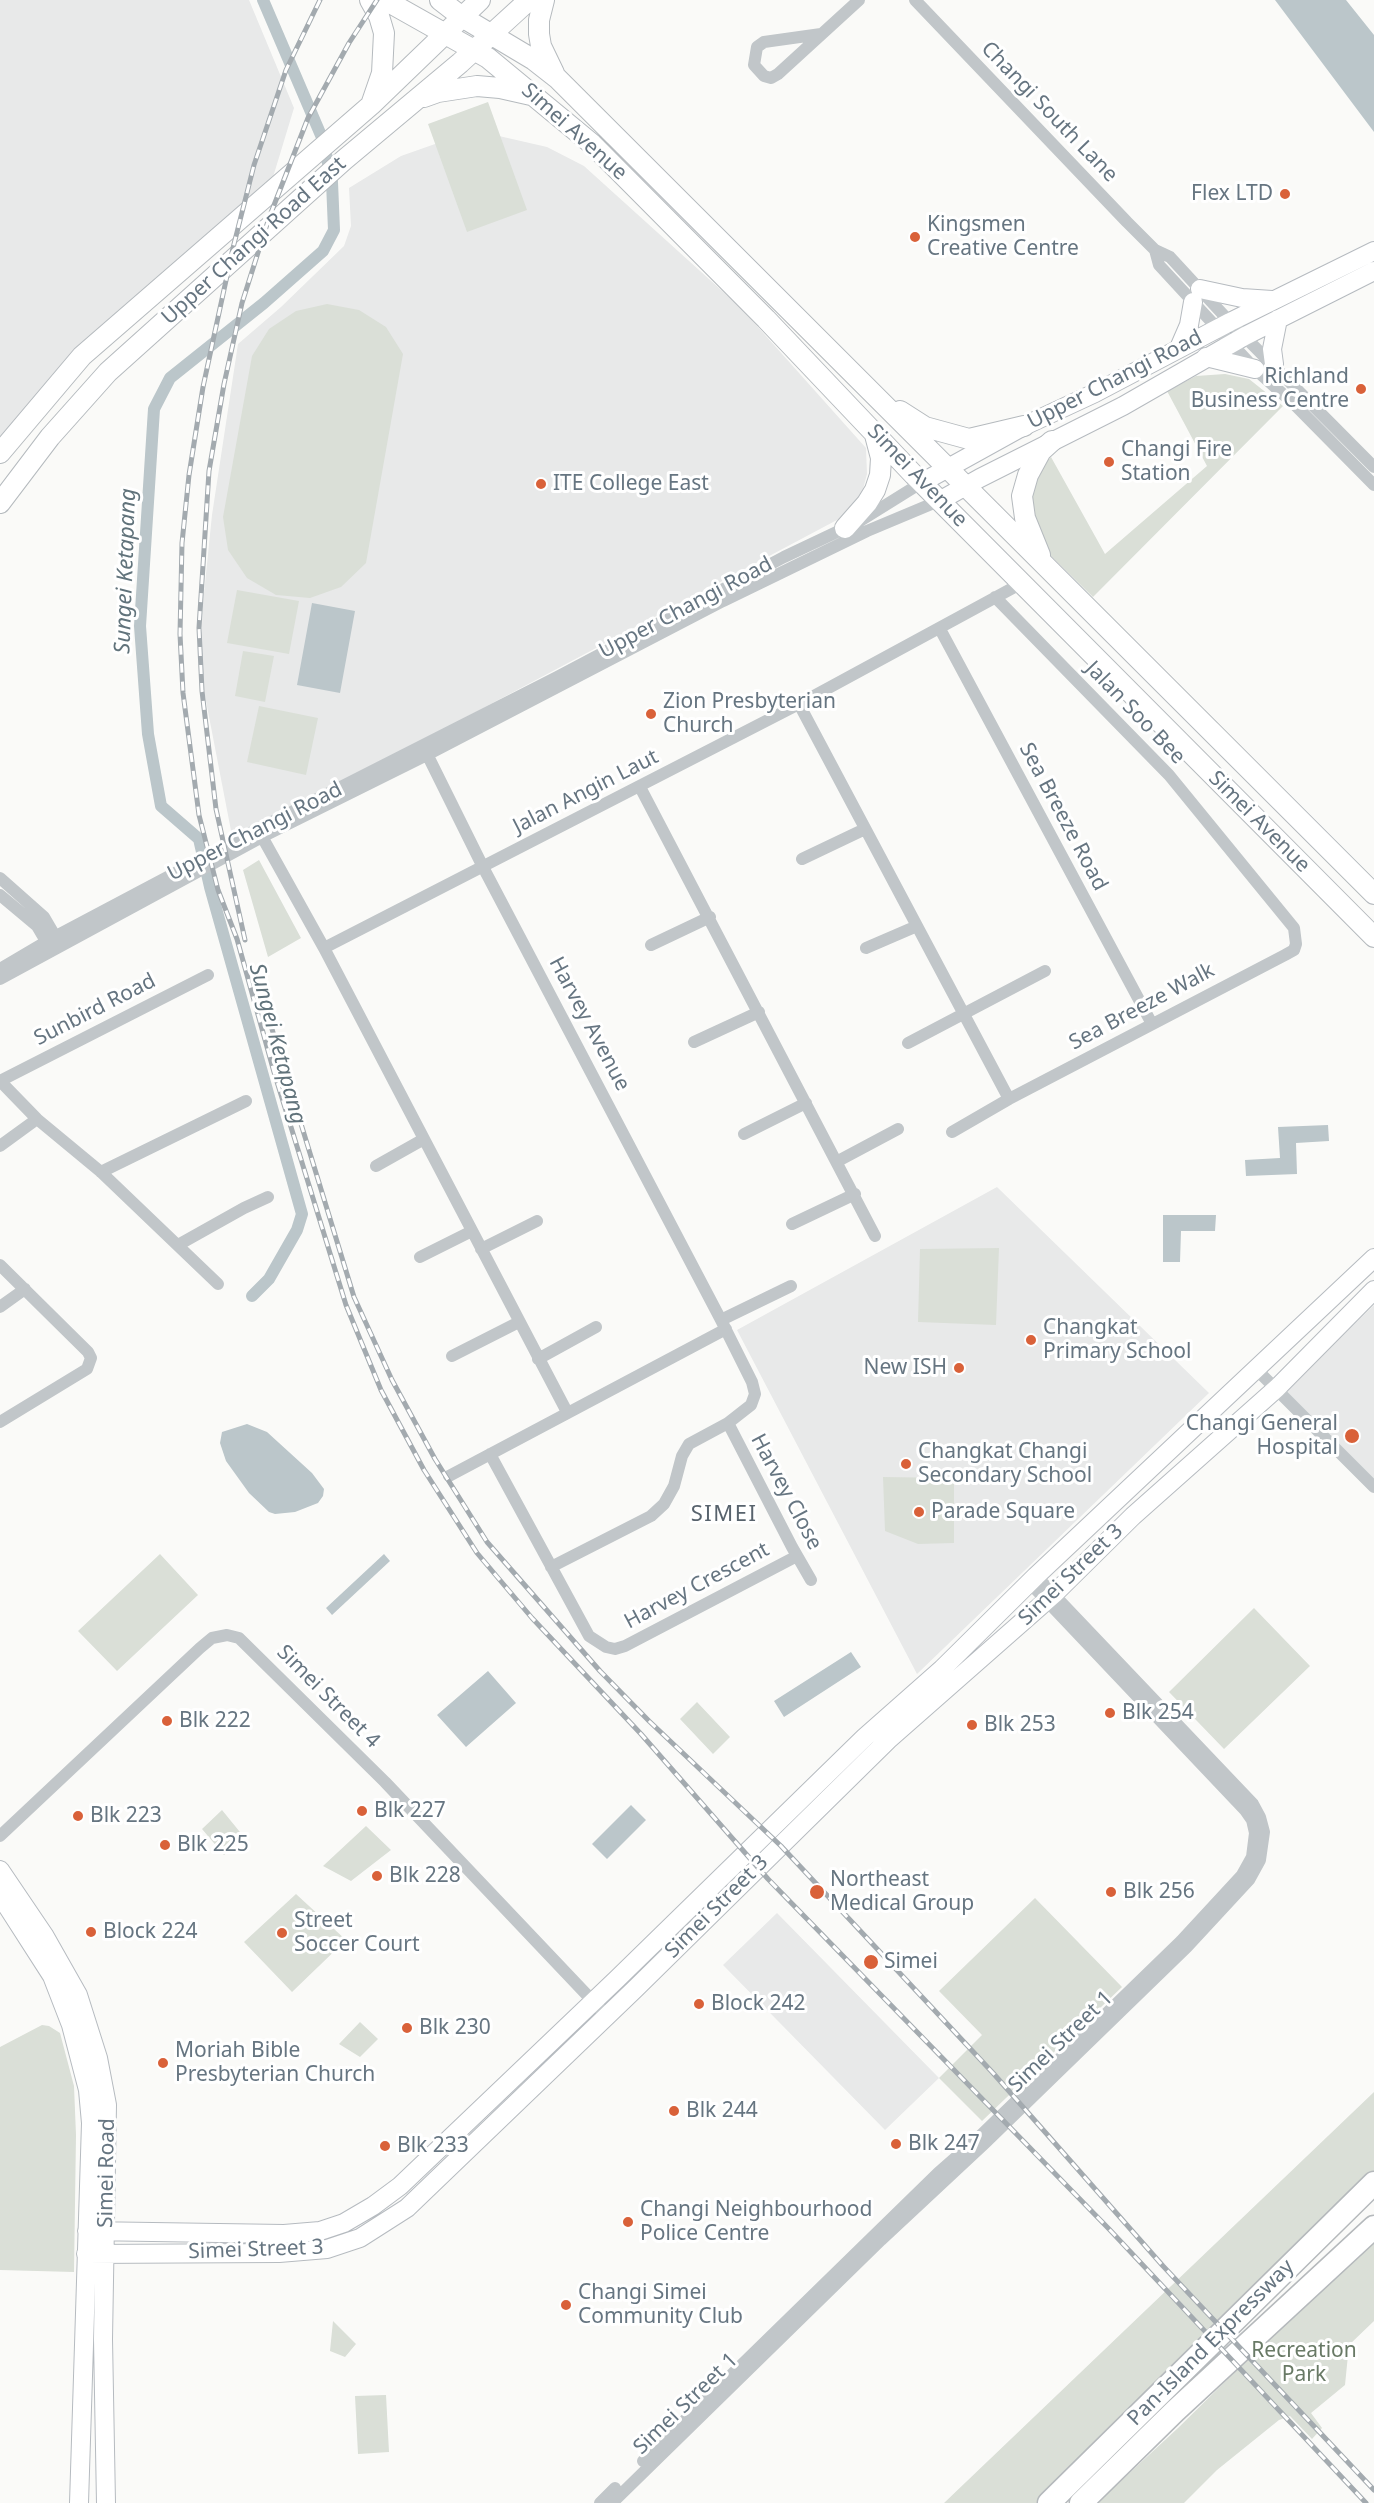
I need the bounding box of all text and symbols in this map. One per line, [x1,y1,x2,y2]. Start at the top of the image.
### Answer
street label: Changi South Lane [975,36,1123,188]
street label: Simei Avenue [516,78,632,186]
street label: Upper Changi Road East [157,152,351,330]
place label: Flex LTD [1191,181,1273,207]
marker: Flex LTD [1278,187,1292,201]
place label: Kingsmen Creative Centre [927,212,1079,262]
marker: Kingsmen Creative Centre [908,230,922,244]
street label: Upper Changi Road [1024,325,1206,435]
place label: Richland Business Centre [1191,364,1349,414]
marker: Richland Business Centre [1354,382,1368,396]
street label: Simei Avenue [862,419,972,533]
place label: Changi Fire Station [1121,437,1232,487]
marker: Changi Fire Station [1102,455,1116,469]
place label: ITE College East [553,471,709,497]
marker: ITE College East [534,477,548,491]
water label: Sungei Ketapang [110,488,142,654]
street label: Upper Changi Road [595,552,777,664]
street label: Jalan Soo Bee [1080,656,1190,770]
place label: Zion Presbyterian Church [663,689,836,739]
marker: Zion Presbyterian Church [644,707,658,721]
street label: Sea Breeze Road [1013,739,1113,895]
street label: Jalan Angin Laut [509,745,663,839]
street label: Simei Avenue [1203,766,1315,878]
street label: Upper Changi Road [164,777,346,887]
street label: Harvey Avenue [543,953,635,1095]
street label: Sea Breeze Walk [1065,958,1219,1056]
water label: Sungei Ketapang [243,961,311,1127]
street label: Sunbird Road [30,969,160,1051]
place label: Changkat Primary School [1043,1315,1191,1365]
marker: Changkat Primary School [1024,1333,1038,1347]
place label: New ISH [863,1355,947,1381]
marker: New ISH [952,1361,966,1375]
place label: Changi General Hospital [1186,1411,1338,1461]
marker: Changi General Hospital [1343,1427,1361,1445]
street label: Harvey Close [745,1430,827,1554]
place label: Changkat Changi Secondary School [918,1439,1092,1489]
marker: Changkat Changi Secondary School [899,1457,913,1471]
place label: Parade Square [931,1499,1075,1525]
district label: SIMEI [691,1502,757,1528]
marker: Parade Square [912,1505,926,1519]
street label: Simei Street 3 [1014,1519,1128,1631]
street label: Harvey Crescent [620,1537,774,1635]
street label: Simei Street 4 [271,1640,385,1754]
place label: Blk 254 [1122,1700,1194,1726]
marker: Blk 254 [1103,1706,1117,1720]
place label: Blk 222 [179,1708,251,1734]
place label: Blk 253 [984,1712,1056,1738]
marker: Blk 222 [160,1714,174,1728]
marker: Blk 253 [965,1718,979,1732]
place label: Blk 227 [374,1798,446,1824]
place label: Blk 223 [90,1803,162,1829]
marker: Blk 227 [355,1804,369,1818]
marker: Blk 223 [71,1809,85,1823]
place label: Blk 225 [177,1832,249,1858]
marker: Blk 225 [158,1838,172,1852]
street label: Simei Street 3 [660,1850,774,1964]
place label: Blk 228 [389,1863,461,1889]
place label: Northeast Medical Group [830,1867,974,1917]
marker: Blk 228 [370,1869,384,1883]
place label: Blk 256 [1123,1879,1195,1905]
marker: Northeast Medical Group [808,1883,826,1901]
marker: Blk 256 [1104,1885,1118,1899]
place label: Street Soccer Court [294,1908,420,1958]
place label: Block 224 [103,1919,198,1945]
marker: Block 224 [84,1925,98,1939]
marker: Street Soccer Court [275,1926,289,1940]
place label: Simei [884,1949,938,1975]
marker: Simei [862,1953,880,1971]
street label: Simei Street 1 [1004,1986,1118,2098]
place label: Block 242 [711,1991,806,2017]
marker: Block 242 [692,1997,706,2011]
place label: Blk 230 [419,2015,491,2041]
marker: Blk 230 [400,2021,414,2035]
place label: Moriah Bible Presbyterian Church [175,2038,375,2088]
marker: Moriah Bible Presbyterian Church [156,2056,170,2070]
place label: Blk 244 [686,2098,758,2124]
marker: Blk 244 [667,2104,681,2118]
street label: Simei Road [93,2118,121,2228]
place label: Blk 247 [908,2131,980,2157]
place label: Blk 233 [397,2133,469,2159]
marker: Blk 247 [889,2137,903,2151]
marker: Blk 233 [378,2139,392,2153]
place label: Changi Neighbourhood Police Centre [640,2197,872,2247]
marker: Changi Neighbourhood Police Centre [621,2215,635,2229]
street label: Simei Street 3 [188,2235,324,2265]
street label: Pan-Island Expressway [1123,2255,1299,2431]
place label: Changi Simei Community Club [578,2280,743,2330]
marker: Changi Simei Community Club [559,2298,573,2312]
park label: Recreation Park [1251,2338,1357,2388]
street label: Simei Street 1 [629,2348,743,2460]

